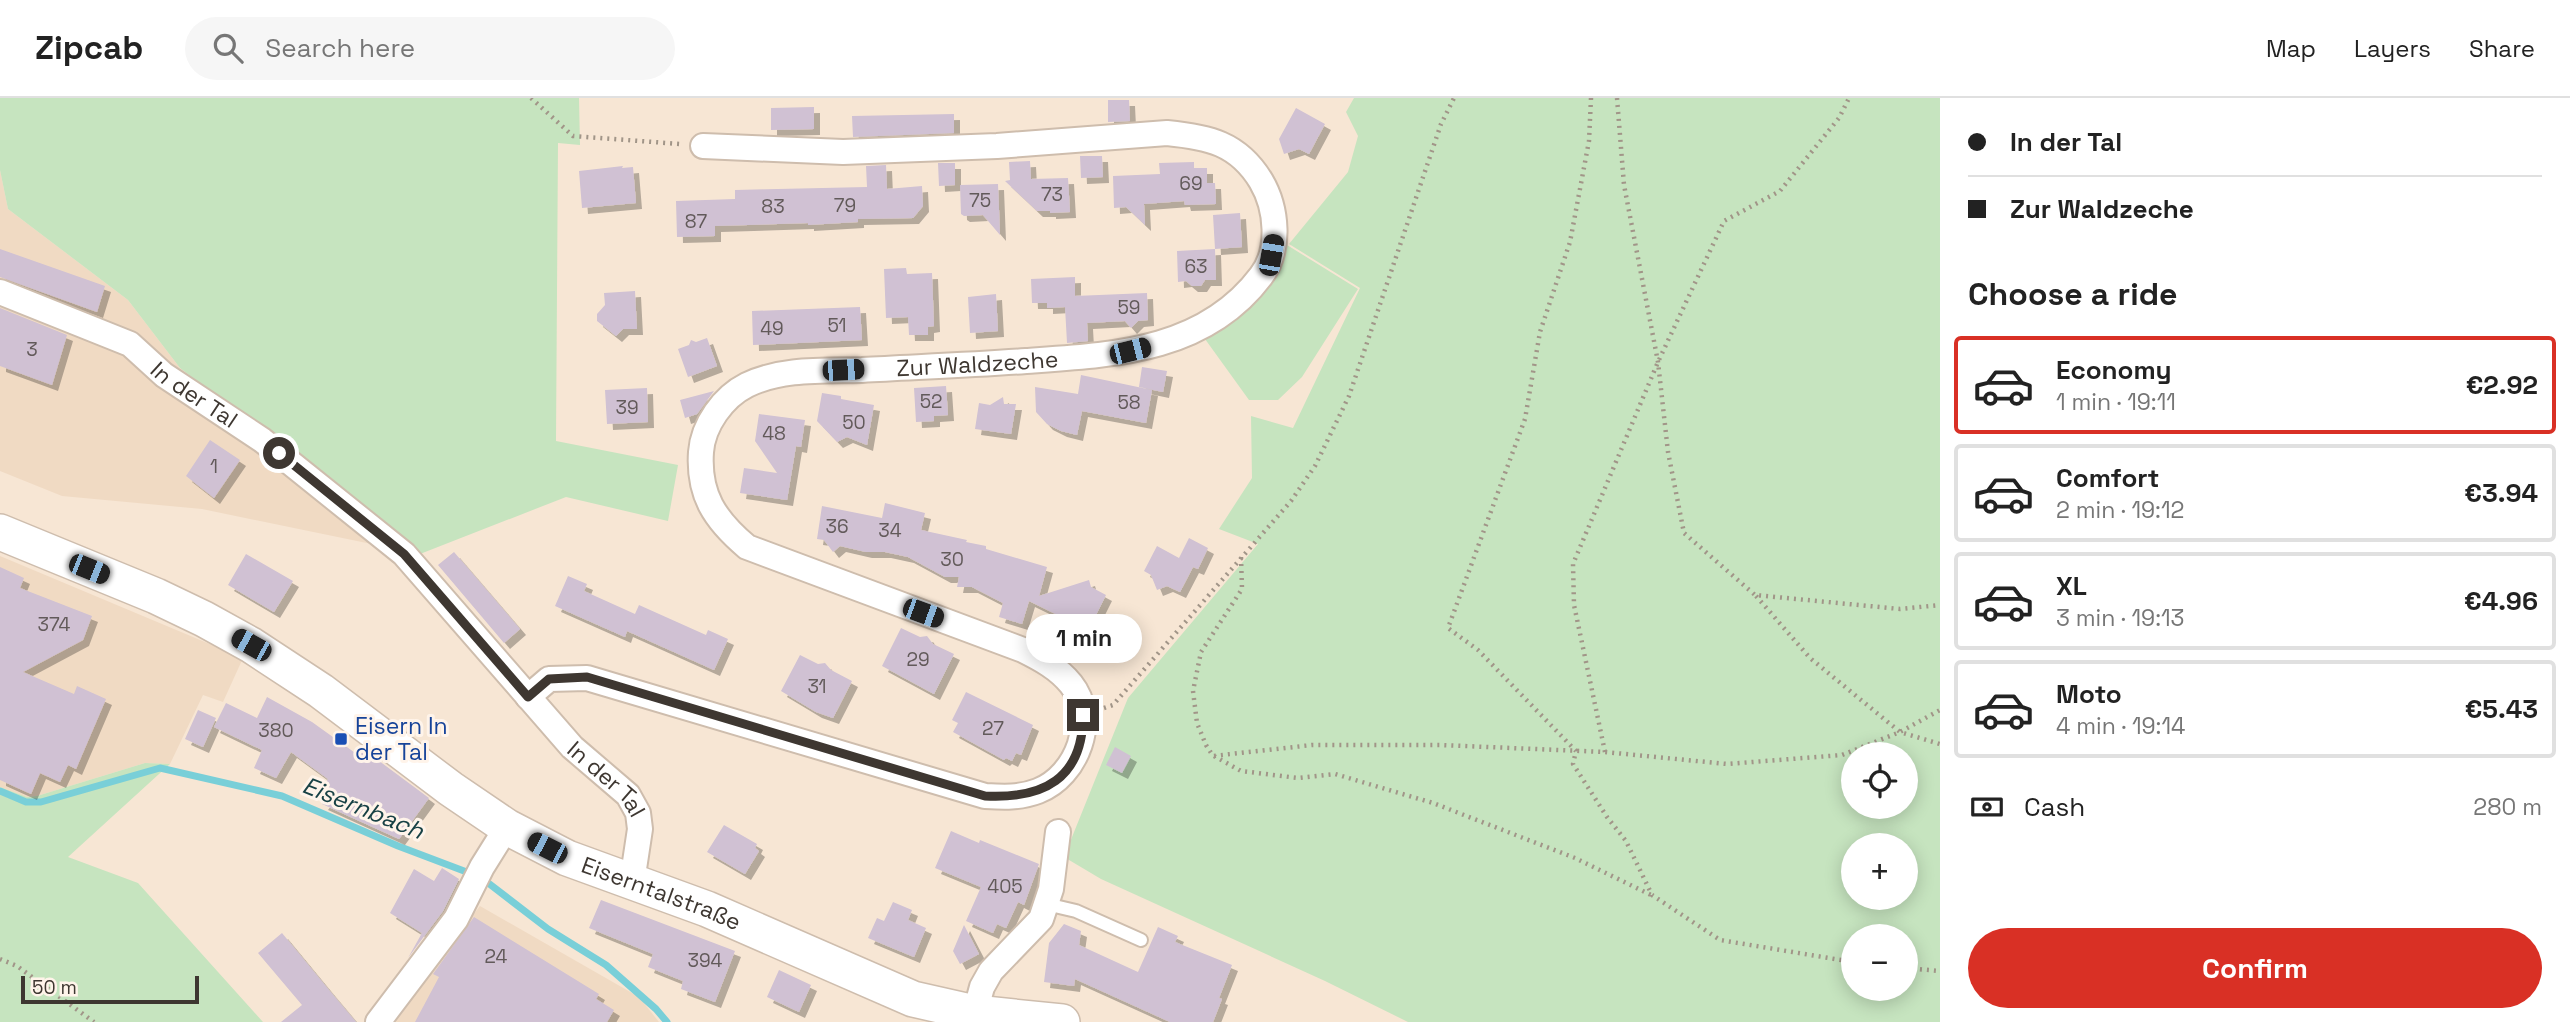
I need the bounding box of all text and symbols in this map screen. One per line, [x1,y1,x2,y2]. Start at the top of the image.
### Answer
search box [185,17,675,80]
text: Zipcab [35,27,143,69]
icon: search [209,29,247,67]
text: Search here [265,31,415,65]
text: Map [2266,33,2316,64]
text: Layers [2354,33,2431,64]
text: Share [2469,33,2535,64]
text: In der Tal [2010,125,2122,159]
house number: 69 [1179,171,1203,196]
house number: 73 [1041,182,1063,207]
house number: 75 [969,188,991,213]
text: Zur Waldzeche [2010,192,2194,226]
house number: 79 [834,193,856,218]
house number: 83 [761,194,785,219]
house number: 87 [685,209,707,234]
car [1258,232,1285,278]
house number: 63 [1184,254,1208,279]
text: Choose a ride [1968,274,2178,314]
house number: 59 [1117,295,1141,320]
house number: 51 [827,313,847,338]
house number: 49 [760,316,784,341]
car [1108,336,1153,366]
house number: 3 [26,337,38,362]
street label: Zur Waldzeche [896,344,1059,383]
text: Economy [2056,353,2172,387]
icon: car [1972,354,2035,417]
street label: In der Tal [144,355,243,435]
car [822,358,865,382]
text: €2.92 [2466,368,2538,402]
text: 1 min · 19:11 [2056,387,2176,417]
house number: 52 [920,389,942,414]
house number: 58 [1117,390,1141,415]
house number: 39 [615,395,639,420]
house number: 50 [842,410,866,435]
house number: 48 [762,421,786,446]
route start [263,437,295,469]
house number: 1 [210,454,218,479]
text: Comfort [2056,461,2159,495]
icon: car [1972,462,2035,525]
text: €3.94 [2464,476,2538,510]
text: 2 min · 19:12 [2056,495,2184,525]
house number: 36 [825,514,849,539]
house number: 34 [878,518,902,543]
house number: 30 [940,547,964,572]
car [66,551,113,587]
text: XL [2056,569,2087,603]
icon: car [1972,570,2035,633]
text: €4.96 [2464,584,2538,618]
car [900,596,947,630]
text: 3 min · 19:13 [2056,603,2184,633]
house number: 374 [38,612,71,637]
callout: 1 min [1025,614,1141,662]
text: 1 min [1056,623,1112,653]
car [228,626,275,664]
house number: 29 [906,647,930,672]
house number: 31 [807,674,827,699]
text: Moto [2056,677,2122,711]
icon: car [1972,678,2035,741]
text: €5.43 [2465,692,2538,726]
route end [1067,699,1099,731]
place label: Eisern In der Tal [355,711,448,767]
text: 4 min · 19:14 [2056,711,2185,741]
house number: 27 [982,716,1004,741]
house number: 380 [258,718,294,743]
marker: Eisern In der Tal [333,731,349,747]
street label: In der Tal [561,734,652,822]
map controls [1841,742,1918,1001]
button: locate [1841,742,1918,819]
water label: Eisernbach [298,769,430,846]
icon: cash [1968,788,2006,826]
text: Cash [2024,790,2085,824]
text: 280 m [2473,792,2542,822]
car [524,829,571,867]
button: + [1841,833,1918,910]
street label: Eiserntalstraße [577,850,746,937]
house number: 405 [987,874,1023,899]
button: − [1841,924,1918,1001]
button: Confirm [1968,928,2542,1008]
house number: 24 [485,944,508,969]
house number: 394 [688,948,723,973]
scale bar [21,973,200,1005]
text: 50 m [32,975,77,1000]

